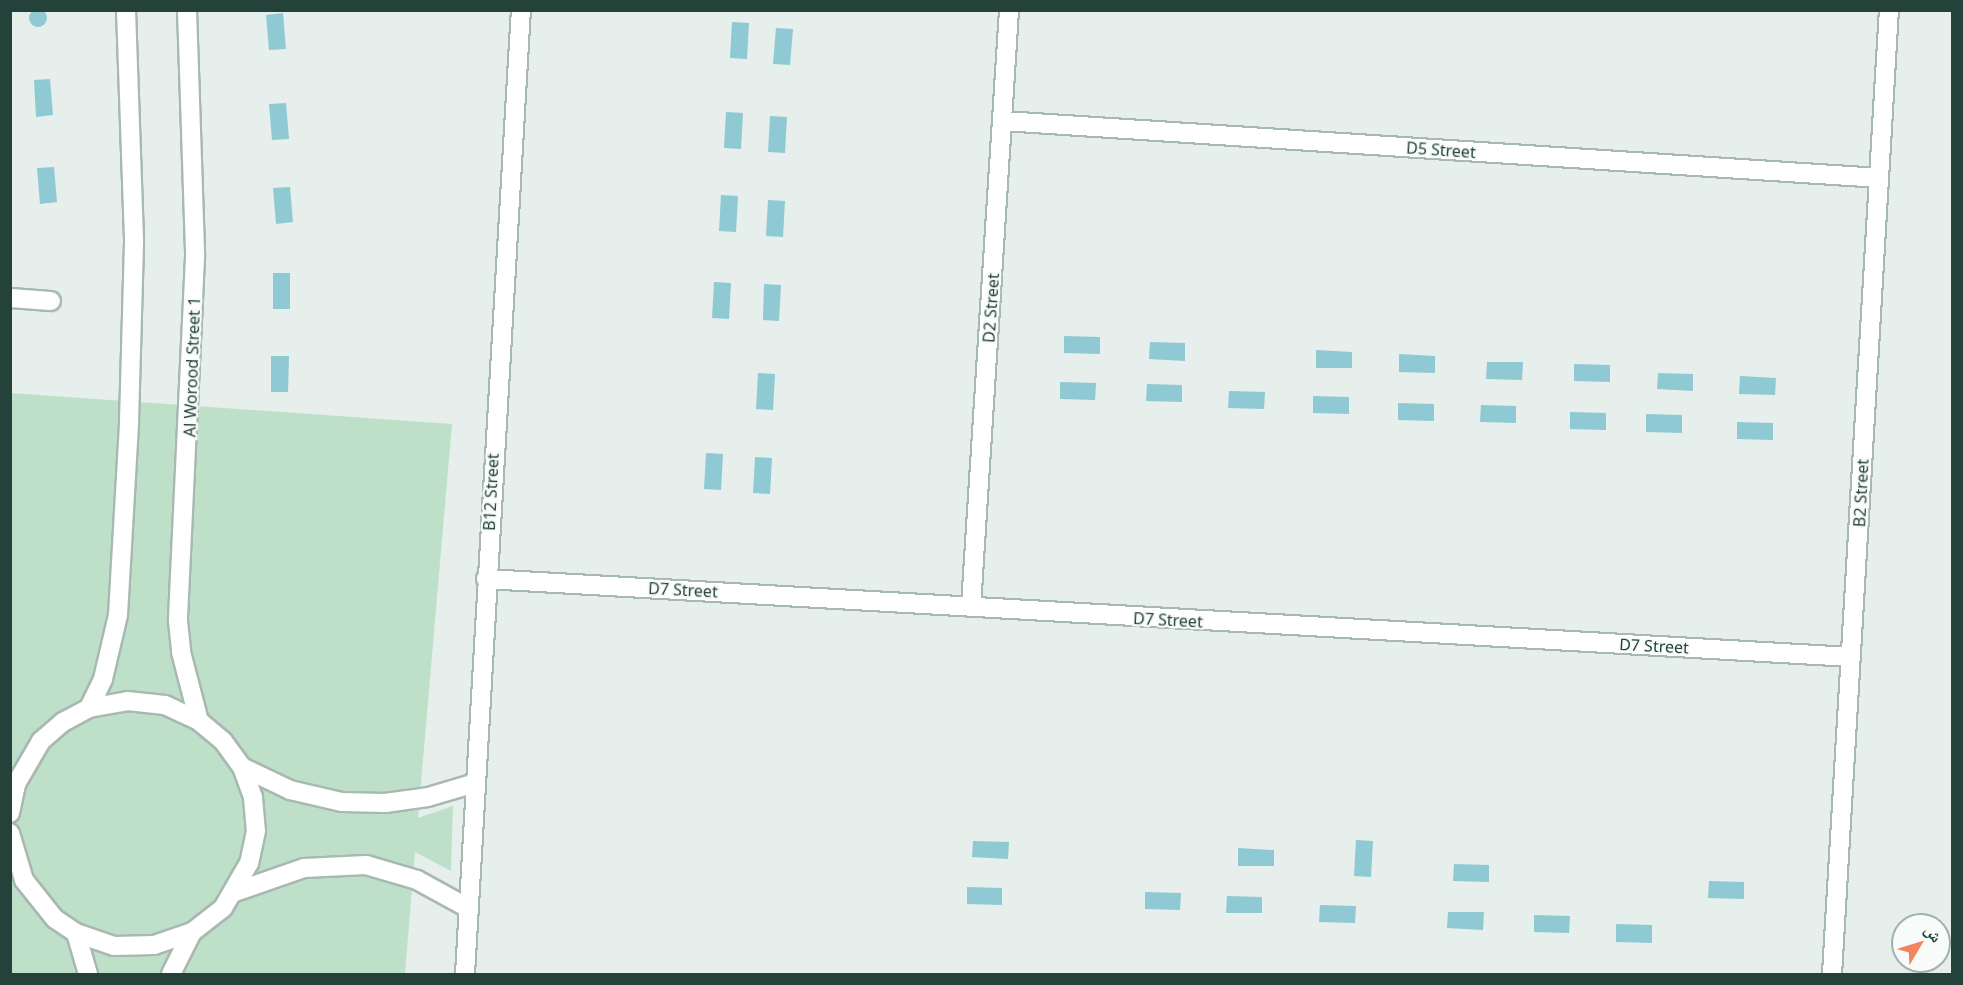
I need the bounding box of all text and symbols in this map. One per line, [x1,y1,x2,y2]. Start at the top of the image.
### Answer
street label: D5 Street [1406,138,1476,162]
street label: D2 Street [979,273,1003,343]
street label: Al Worood Street 1 [180,297,204,437]
street label: B12 Street [479,453,503,531]
street label: B2 Street [1850,458,1872,528]
street label: D7 Street [648,579,718,601]
street label: D7 Street [1133,609,1203,631]
street label: D7 Street [1619,635,1689,657]
north arrow [1891,913,1951,973]
text: ش [1920,920,1947,947]

